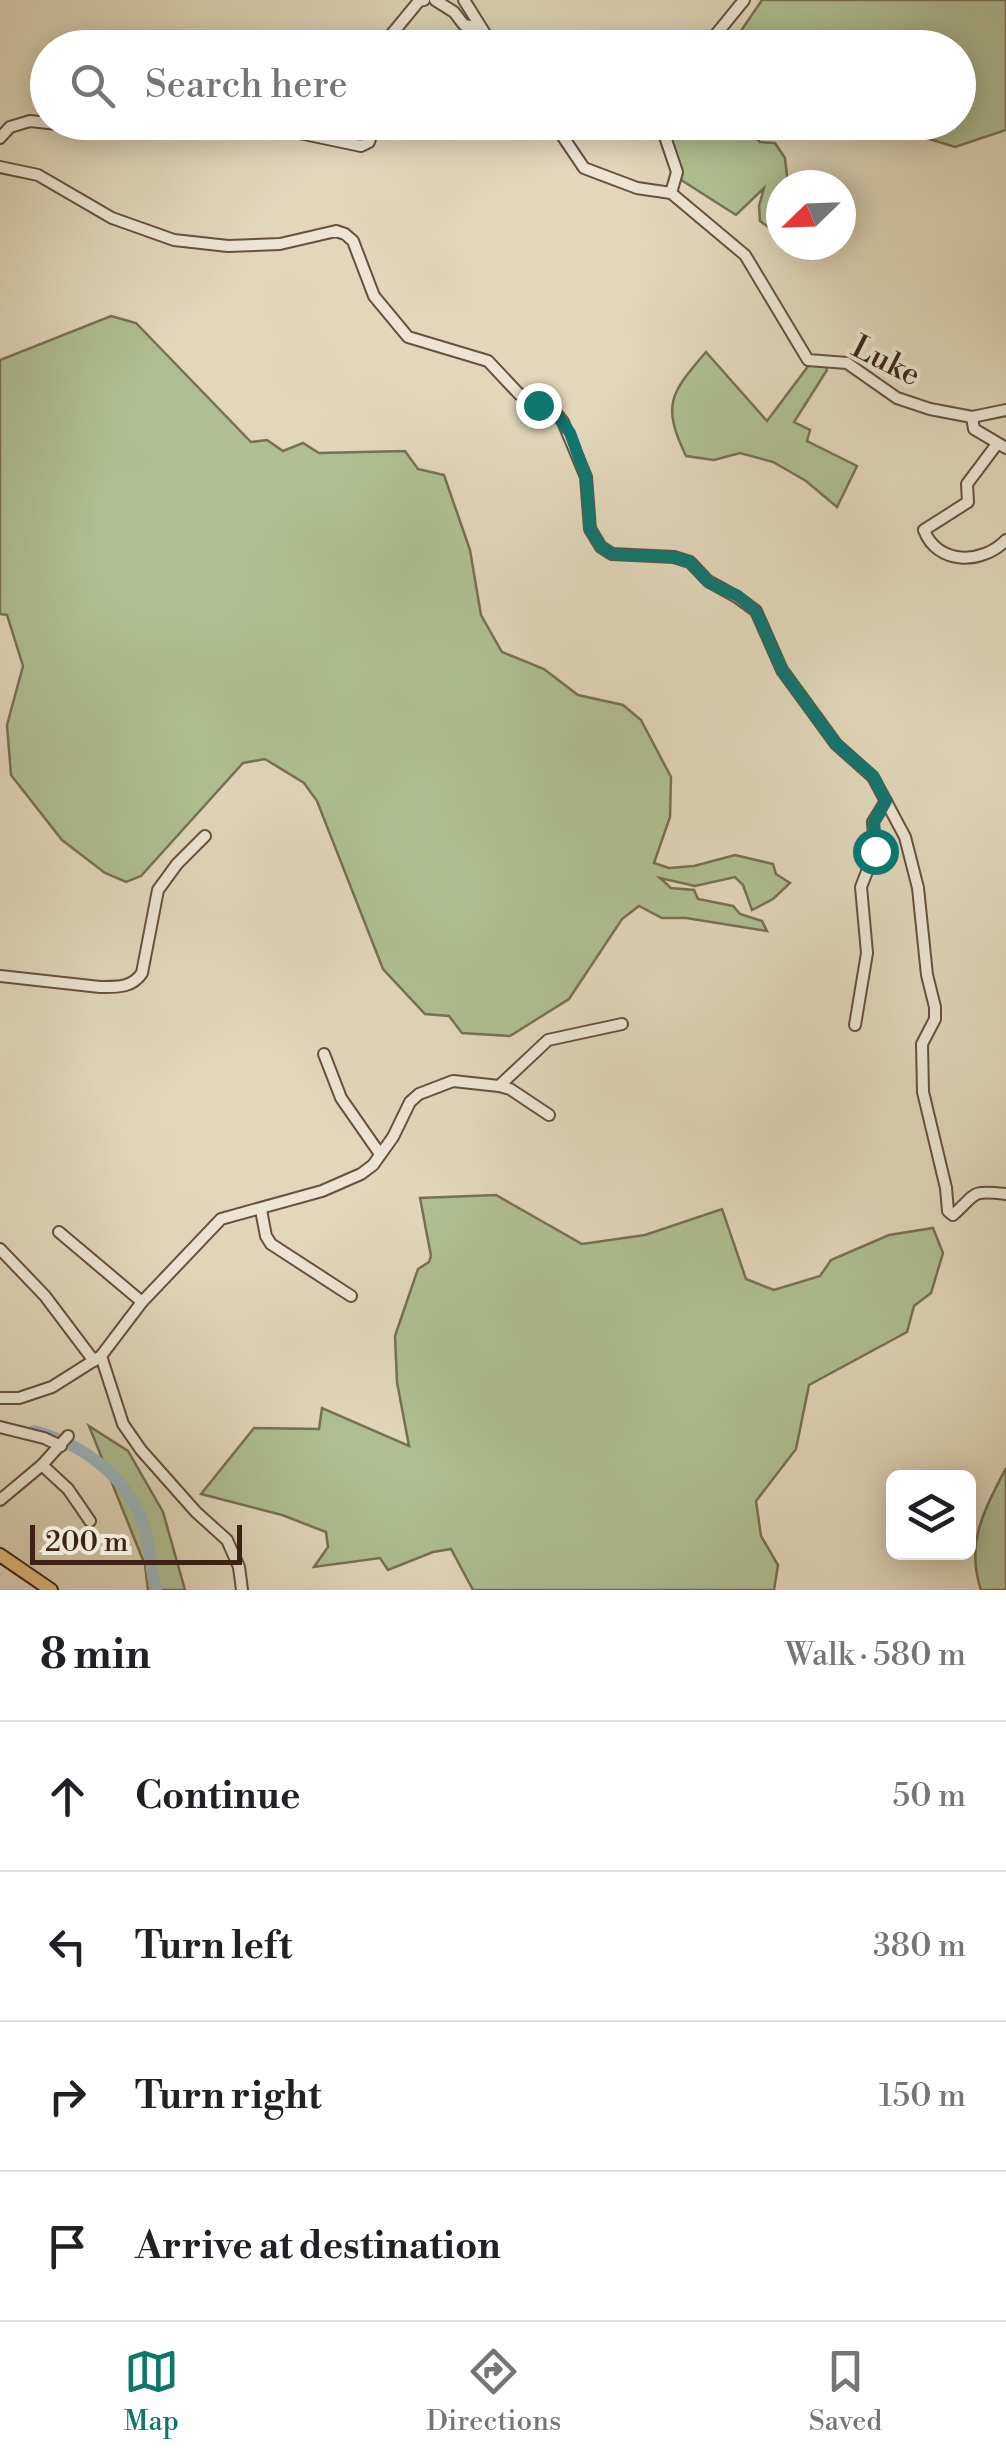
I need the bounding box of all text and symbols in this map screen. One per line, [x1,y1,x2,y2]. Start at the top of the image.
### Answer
search box [30,30,976,140]
icon: search [65,58,120,113]
text: Search here [145,62,348,109]
north arrow [766,170,856,260]
street label: Luke [845,327,927,395]
route end [516,383,562,429]
route start [853,829,899,875]
map controls [886,1470,976,1560]
button: layers [886,1470,976,1560]
scale bar [30,1520,242,1564]
text: 200 m [45,1525,128,1560]
text: 8 min [40,1629,151,1682]
text: Walk · 580 m [785,1635,966,1675]
icon: ahead [40,1769,95,1824]
text: Continue [135,1773,300,1820]
text: 50 m [893,1776,966,1816]
icon: left [40,1919,95,1974]
text: Turn left [135,1923,292,1970]
text: 380 m [873,1926,966,1966]
icon: right [40,2069,95,2124]
text: Turn right [135,2073,321,2120]
text: 150 m [879,2076,966,2116]
icon: arrive [40,2219,95,2274]
text: Arrive at destination [135,2223,501,2270]
tab: Map [124,2344,179,2439]
tab: Directions [426,2344,561,2439]
tab: Saved [809,2344,882,2439]

